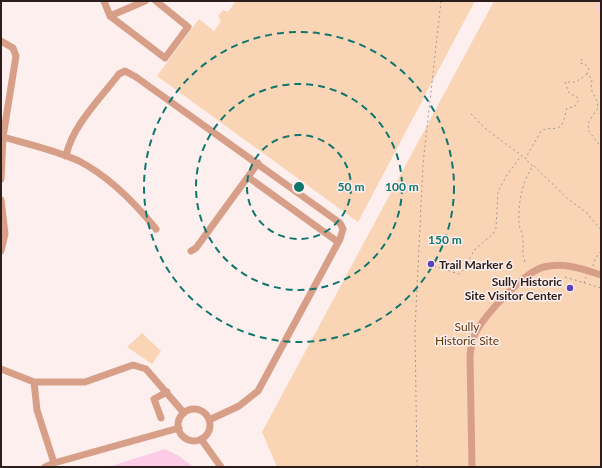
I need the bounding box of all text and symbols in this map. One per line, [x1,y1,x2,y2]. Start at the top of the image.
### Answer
text: 50 m [338,179,364,194]
text: 100 m [385,179,419,194]
centre of rings [292,180,306,194]
text: 150 m [428,232,462,247]
place label: Trail Marker 6 [439,257,513,272]
marker: Trail Marker 6 [426,259,436,269]
place label: Sully Historic Site Visitor Center [465,274,563,303]
marker: Sully Historic Site Visitor Center [565,283,575,293]
park label: Sully Historic Site [435,319,499,348]

